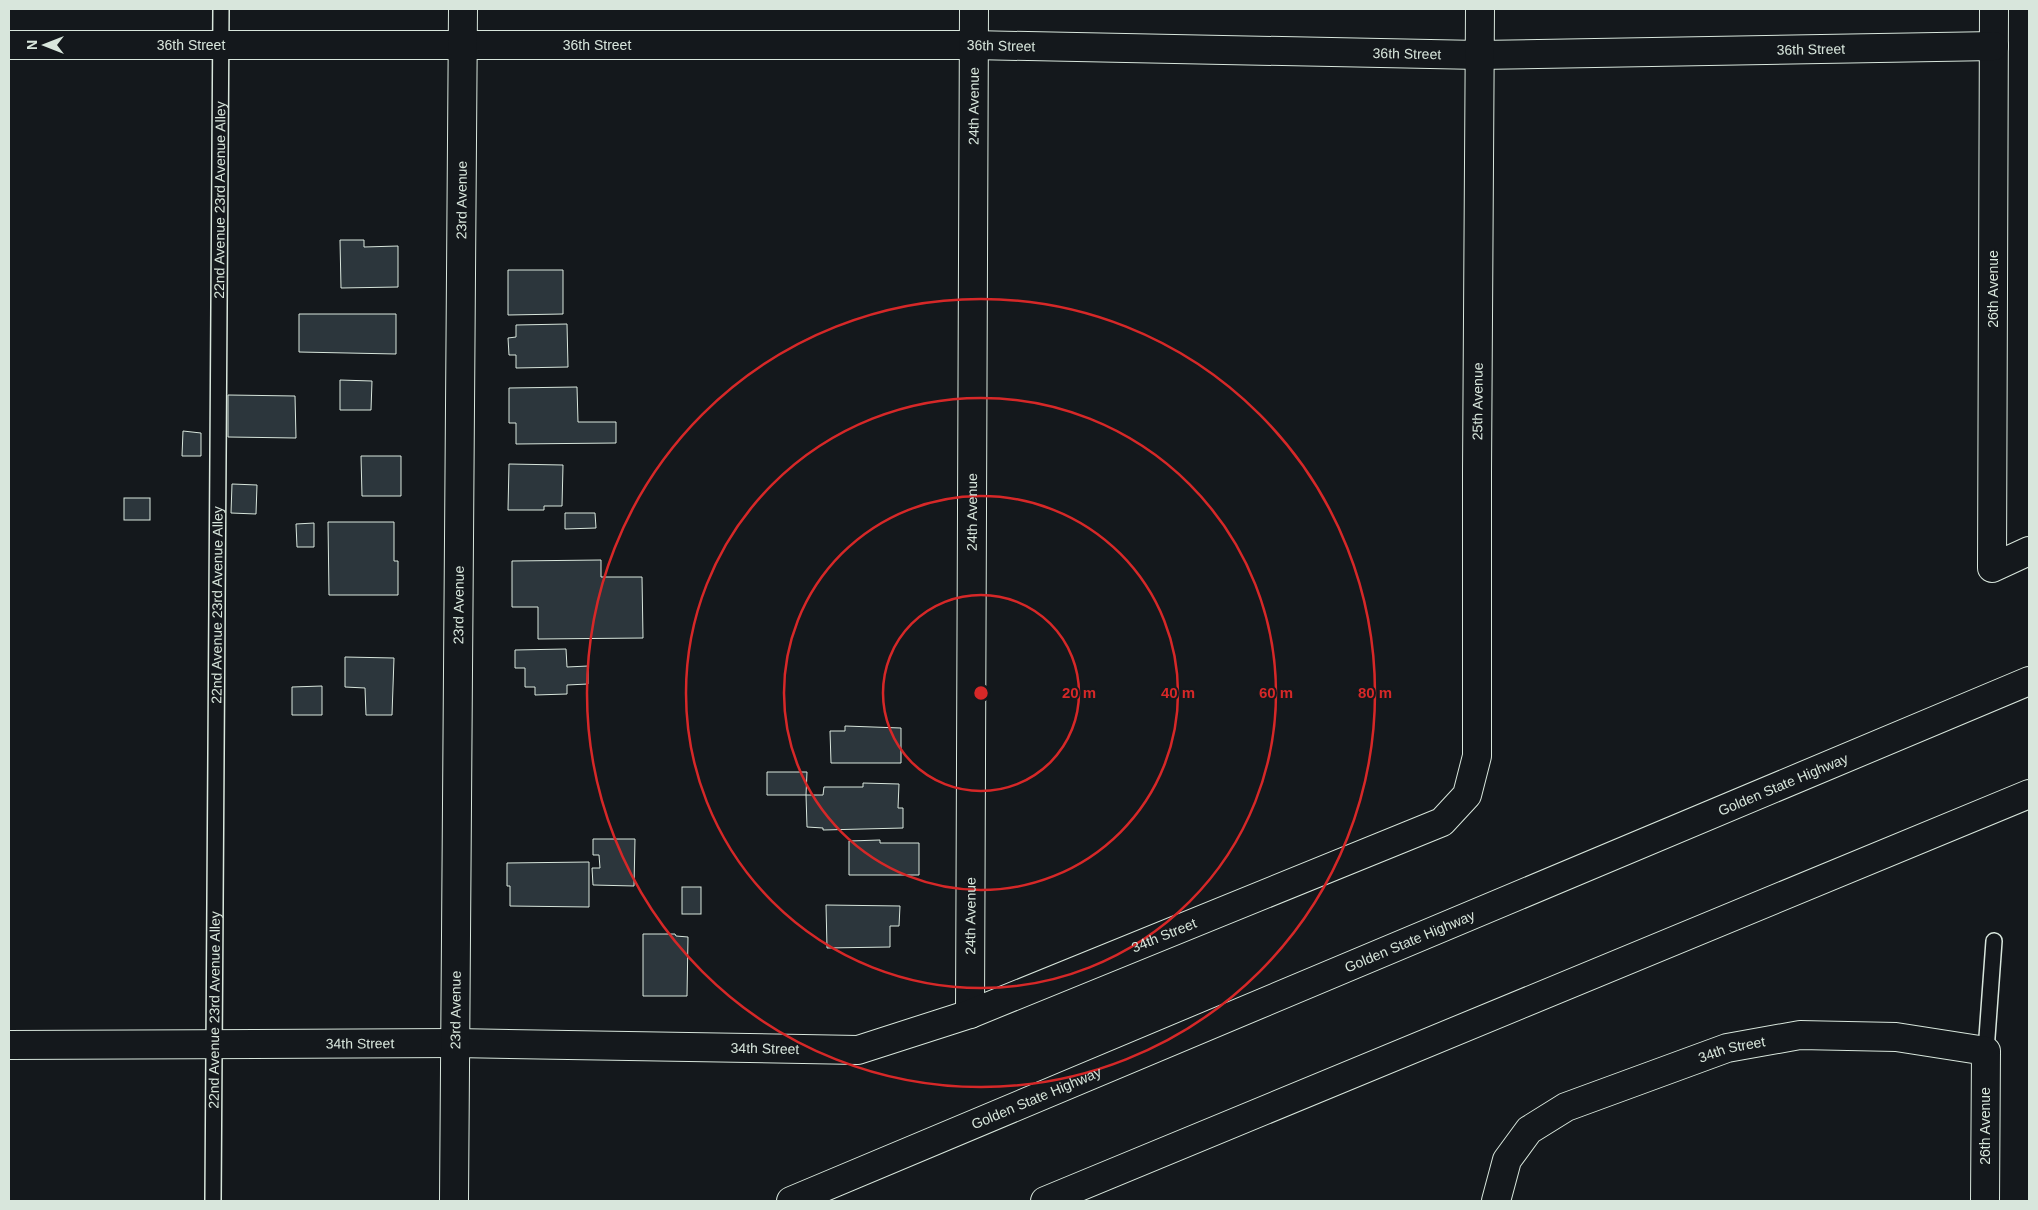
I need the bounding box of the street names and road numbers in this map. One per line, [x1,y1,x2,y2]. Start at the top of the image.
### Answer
street label: 36th Street [157,37,225,53]
street label: 36th Street [563,37,631,53]
street label: 36th Street [967,37,1036,54]
street label: 36th Street [1776,41,1845,58]
street label: 36th Street [1372,45,1441,62]
street label: 24th Avenue [965,67,982,145]
street label: 22nd Avenue 23rd Avenue Alley [211,101,228,299]
street label: 23rd Avenue [453,161,470,239]
street label: 26th Avenue [1985,250,2001,328]
street label: 25th Avenue [1469,362,1486,440]
street label: 24th Avenue [964,473,980,551]
street label: 22nd Avenue 23rd Avenue Alley [208,506,226,704]
street label: 23rd Avenue [450,566,467,644]
street label: Golden State Highway [1716,750,1850,819]
street label: 24th Avenue [962,877,979,955]
street label: Golden State Highway [1342,907,1477,976]
street label: 22nd Avenue 23rd Avenue Alley [206,911,223,1109]
street label: 34th Street [1129,915,1199,955]
street label: 23rd Avenue [447,971,464,1049]
street label: 34th Street [1696,1033,1767,1066]
street label: 34th Street [326,1035,394,1052]
street label: 34th Street [731,1040,799,1057]
street label: Golden State Highway [969,1064,1104,1132]
street label: 26th Avenue [1977,1087,1993,1165]

